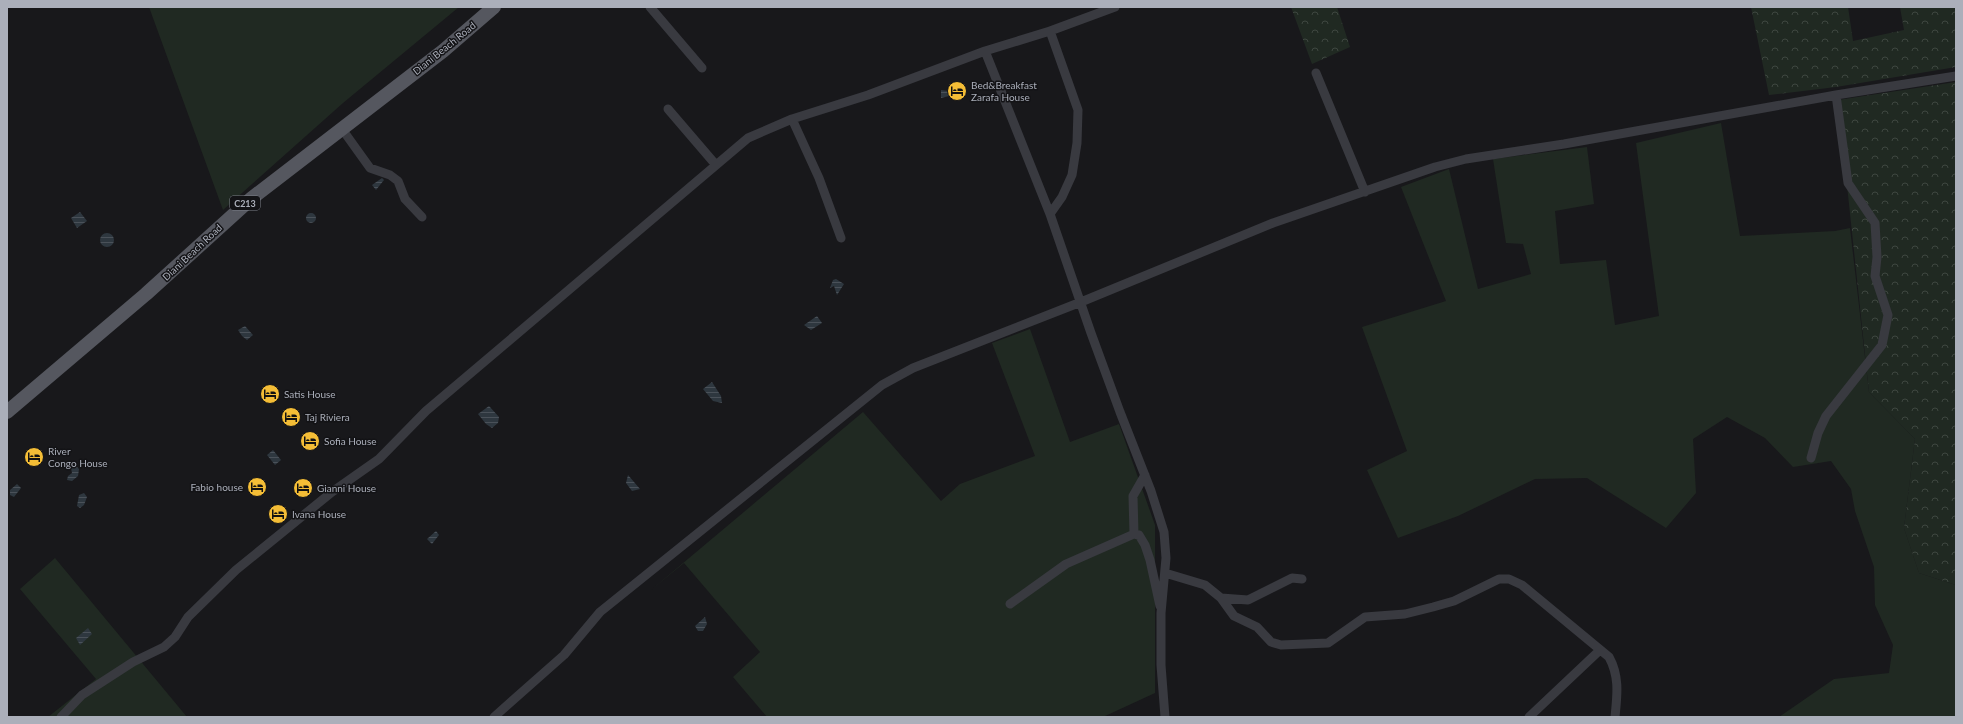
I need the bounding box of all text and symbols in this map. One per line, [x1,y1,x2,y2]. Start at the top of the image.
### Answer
street label: Diani Beach Road [410,19,478,77]
place label: Bed&Breakfast Zarafa House [971,79,1037,103]
hotel icon: Bed&Breakfast Zarafa House [946,80,968,102]
road number: C213 [230,196,260,210]
street label: Diani Beach Road [160,221,224,283]
hotel icon: Satis House [259,383,281,405]
place label: Satis House [284,388,336,400]
hotel icon: Taj Riviera [280,406,302,428]
place label: Taj Riviera [305,411,350,423]
hotel icon: Sofia House [299,430,321,452]
place label: Sofia House [324,435,377,447]
place label: River Congo House [48,445,108,469]
hotel icon: River Congo House [23,446,45,468]
hotel icon: Fabio house [246,476,268,498]
hotel icon: Gianni House [292,477,314,499]
place label: Fabio house [190,481,243,493]
place label: Gianni House [317,482,376,494]
hotel icon: Ivana House [267,503,289,525]
place label: Ivana House [292,508,346,520]

